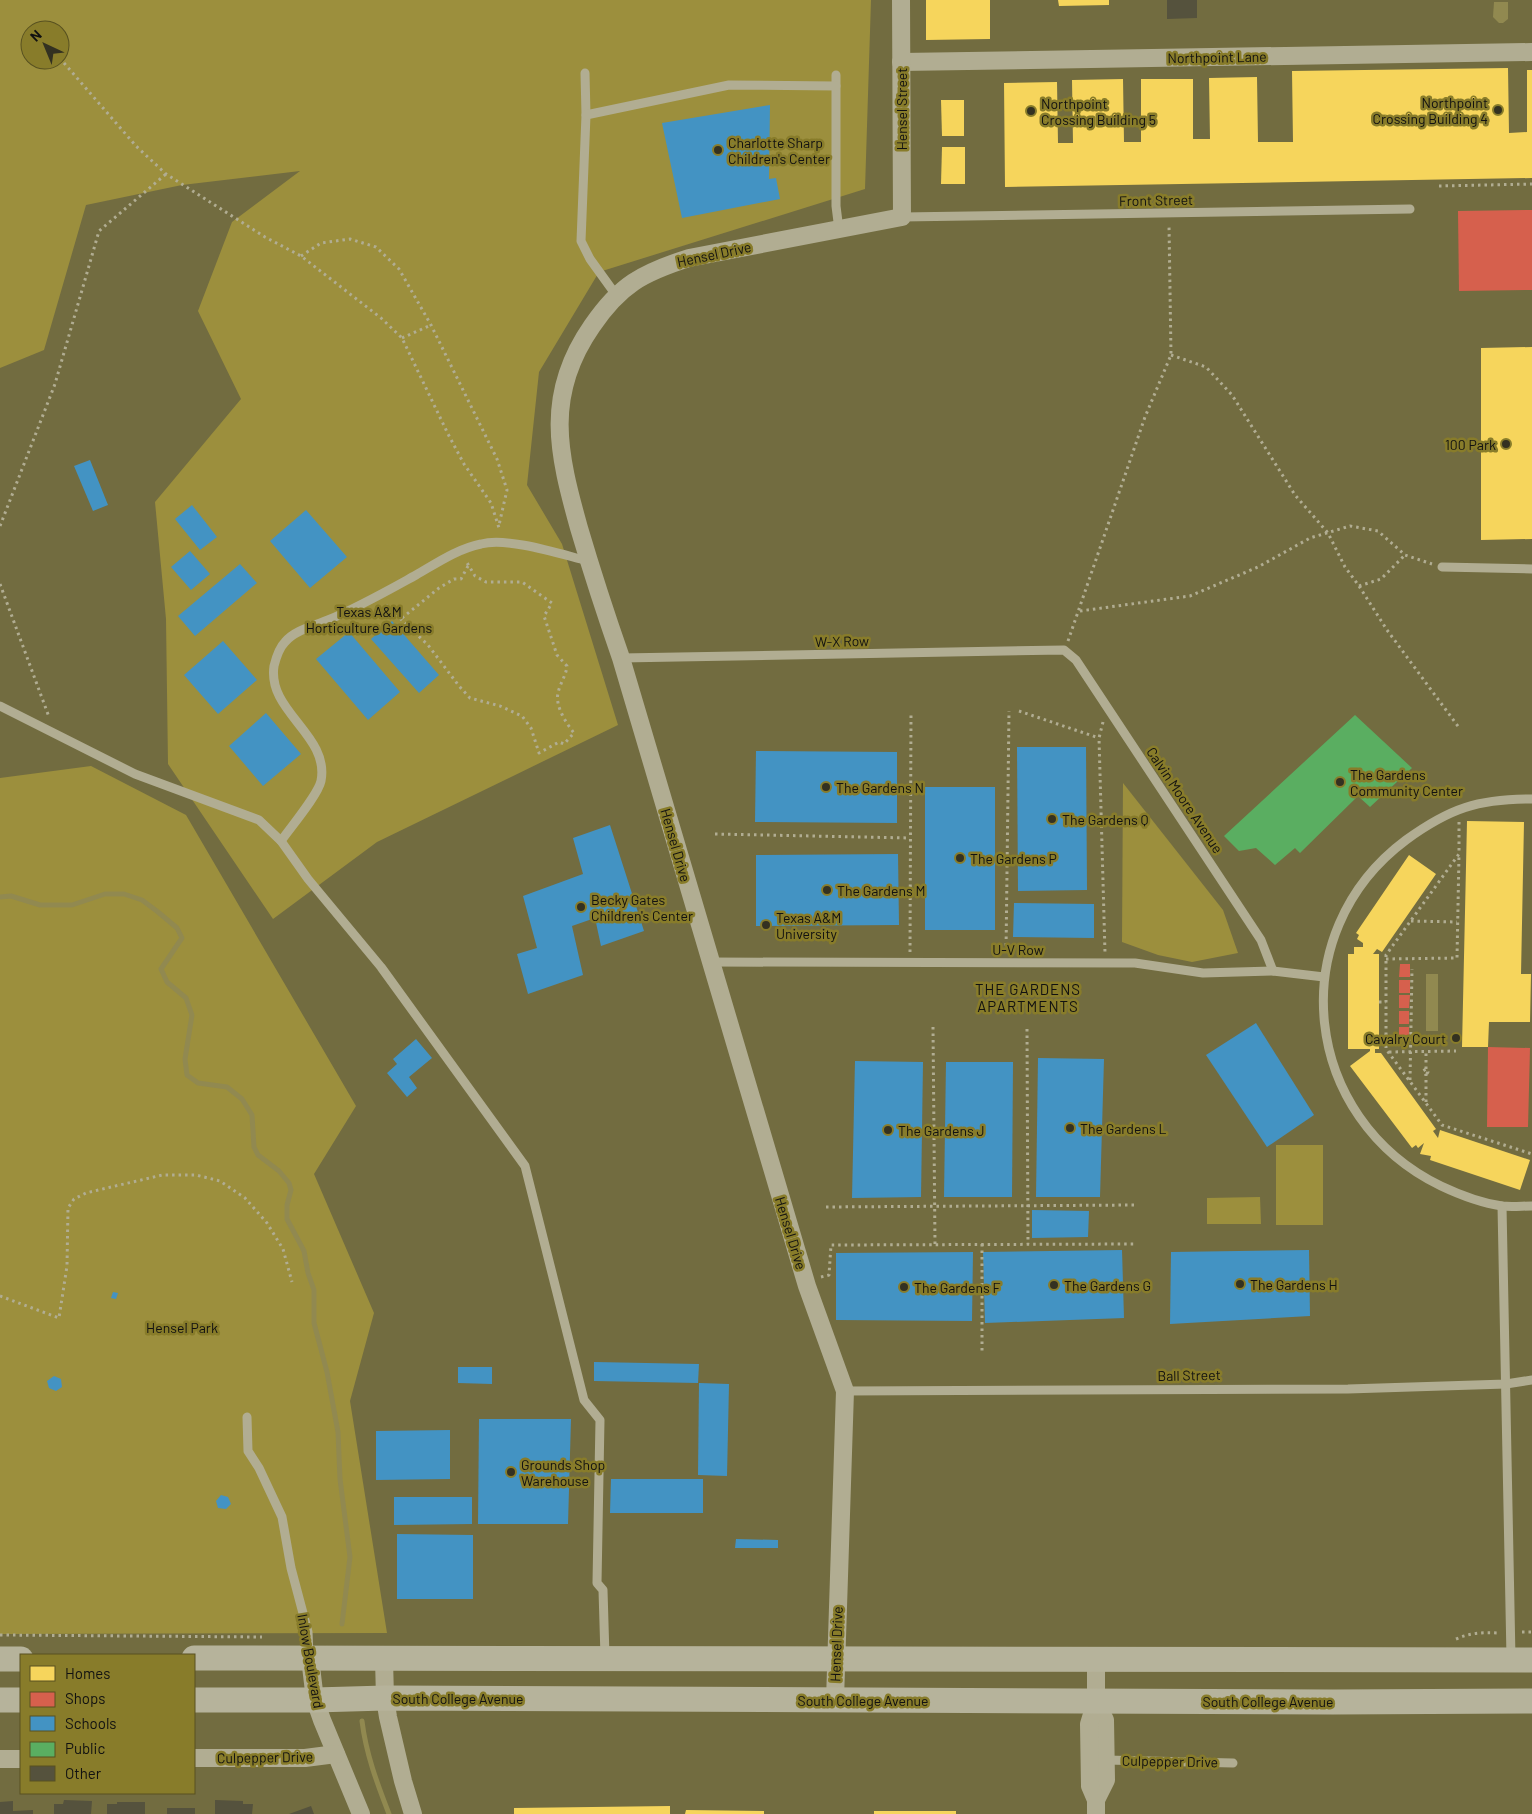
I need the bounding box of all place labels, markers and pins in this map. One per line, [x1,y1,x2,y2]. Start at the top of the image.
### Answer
place label: Northpoint Crossing Building 4 [1373,94,1488,127]
place label: Northpoint Crossing Building 5 [1041,95,1156,128]
marker: Northpoint Crossing Building 4 [1492,104,1504,116]
marker: Northpoint Crossing Building 5 [1025,105,1037,117]
place label: Charlotte Sharp Children's Center [728,134,830,167]
marker: Charlotte Sharp Children's Center [712,144,724,156]
place label: 100 Park [1445,436,1496,453]
marker: 100 Park [1500,438,1512,450]
place label: The Gardens Community Center [1350,766,1463,799]
marker: The Gardens Community Center [1334,776,1346,788]
place label: The Gardens N [836,779,924,796]
marker: The Gardens N [820,781,832,793]
place label: The Gardens Q [1062,811,1149,828]
marker: The Gardens Q [1046,813,1058,825]
place label: The Gardens P [970,850,1057,867]
marker: The Gardens P [954,852,966,864]
place label: The Gardens M [837,882,926,899]
marker: The Gardens M [821,884,833,896]
place label: Becky Gates Children's Center [591,891,693,924]
marker: Becky Gates Children's Center [575,901,587,913]
place label: Texas A&M University [776,909,841,942]
marker: Texas A&M University [760,919,772,931]
place label: Cavalry Court [1365,1030,1446,1047]
marker: Cavalry Court [1450,1032,1462,1044]
place label: The Gardens L [1080,1120,1167,1137]
place label: The Gardens J [898,1122,985,1139]
marker: The Gardens L [1064,1122,1076,1134]
marker: The Gardens J [882,1124,894,1136]
place label: The Gardens H [1250,1276,1338,1293]
place label: The Gardens G [1064,1277,1151,1294]
marker: The Gardens H [1234,1278,1246,1290]
place label: The Gardens F [914,1279,1001,1296]
marker: The Gardens G [1048,1279,1060,1291]
marker: The Gardens F [898,1281,910,1293]
place label: Grounds Shop Warehouse [521,1456,605,1489]
marker: Grounds Shop Warehouse [505,1466,517,1478]

